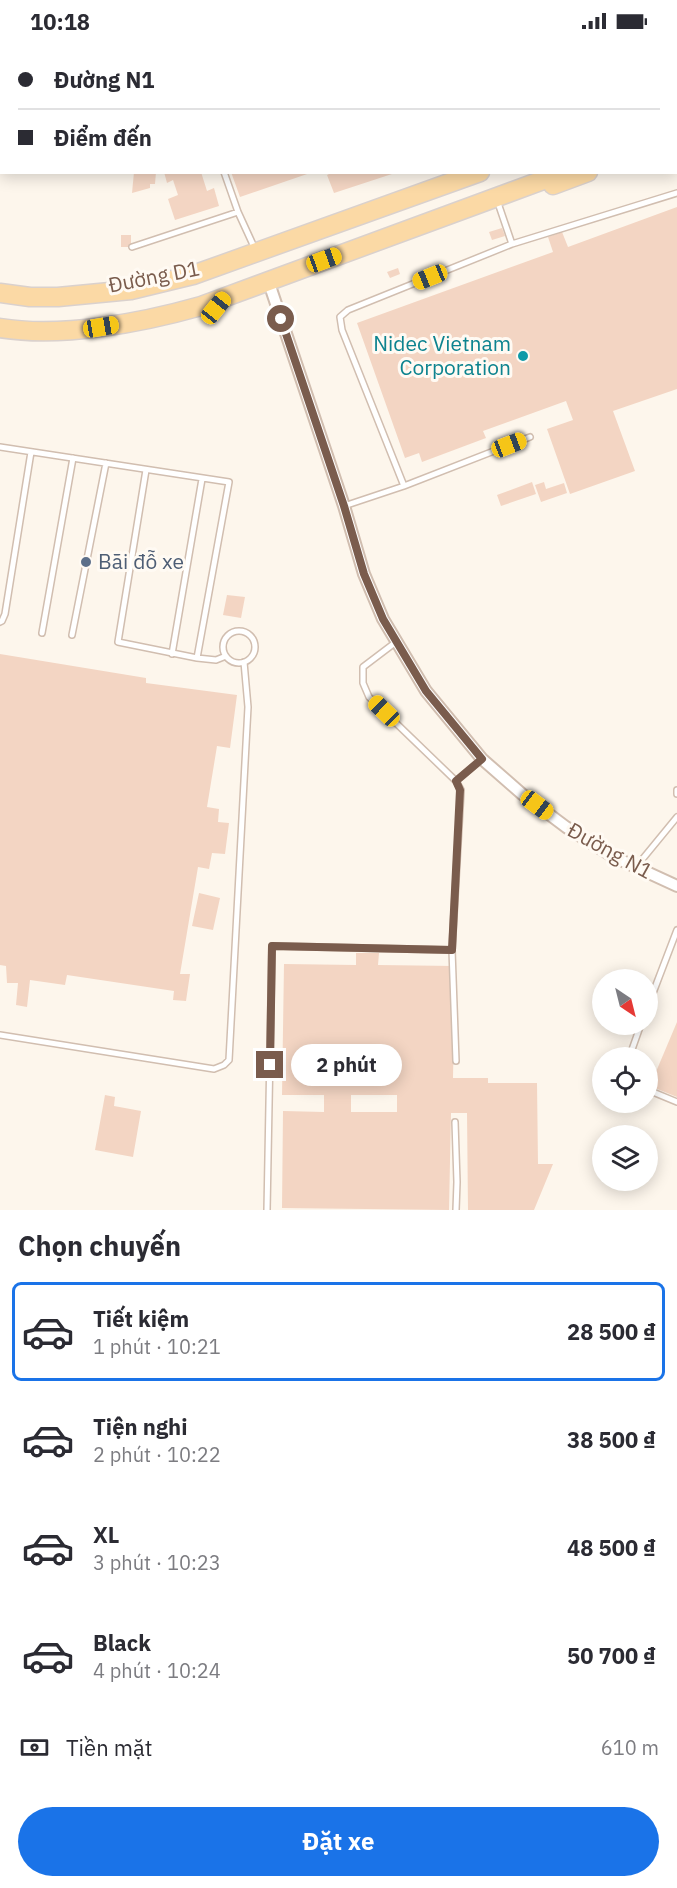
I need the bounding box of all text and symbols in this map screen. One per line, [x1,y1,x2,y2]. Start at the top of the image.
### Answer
text: 10:18 [30,7,90,36]
text: Đường N1 [54,65,155,94]
text: Điểm đến [54,123,152,152]
car [304,245,344,275]
street label: Đường D1 [106,253,202,299]
car [410,262,450,292]
car [198,288,234,328]
route start [267,305,294,332]
car [82,315,120,339]
place label: Nidec Vietnam Corporation [373,329,511,381]
marker: Nidec Vietnam Corporation [516,349,530,363]
car [489,430,529,460]
place label: Bãi đỗ xe [98,547,184,575]
marker: Bãi đỗ xe [79,555,93,569]
car [365,692,403,730]
car [517,787,557,823]
street label: Đường N1 [563,815,658,885]
north arrow [592,969,658,1035]
map controls [592,969,658,1191]
callout: 2 phút [291,1044,402,1086]
button: locate [592,1047,658,1113]
route end [256,1051,283,1078]
text: 2 phút [316,1051,377,1078]
button: layers [592,1125,658,1191]
text: Chọn chuyến [18,1228,181,1263]
text: Tiết kiệm [93,1304,189,1333]
icon: car [21,1305,75,1359]
text: 28 500 ₫ [567,1317,656,1346]
text: 1 phút · 10:21 [93,1333,221,1360]
text: Tiện nghi [93,1412,187,1441]
icon: car [21,1413,75,1467]
text: 38 500 ₫ [567,1425,656,1454]
text: 2 phút · 10:22 [93,1441,221,1468]
text: XL [93,1520,119,1549]
icon: car [21,1521,75,1575]
text: 48 500 ₫ [567,1533,656,1562]
text: 3 phút · 10:23 [93,1549,221,1576]
text: Black [93,1628,151,1657]
icon: car [21,1629,75,1683]
text: 50 700 ₫ [567,1641,656,1670]
text: 4 phút · 10:24 [93,1657,221,1684]
icon: cash [18,1731,51,1764]
text: Tiền mặt [66,1733,153,1762]
text: 610 m [601,1734,659,1761]
button: Đặt xe [18,1807,659,1876]

